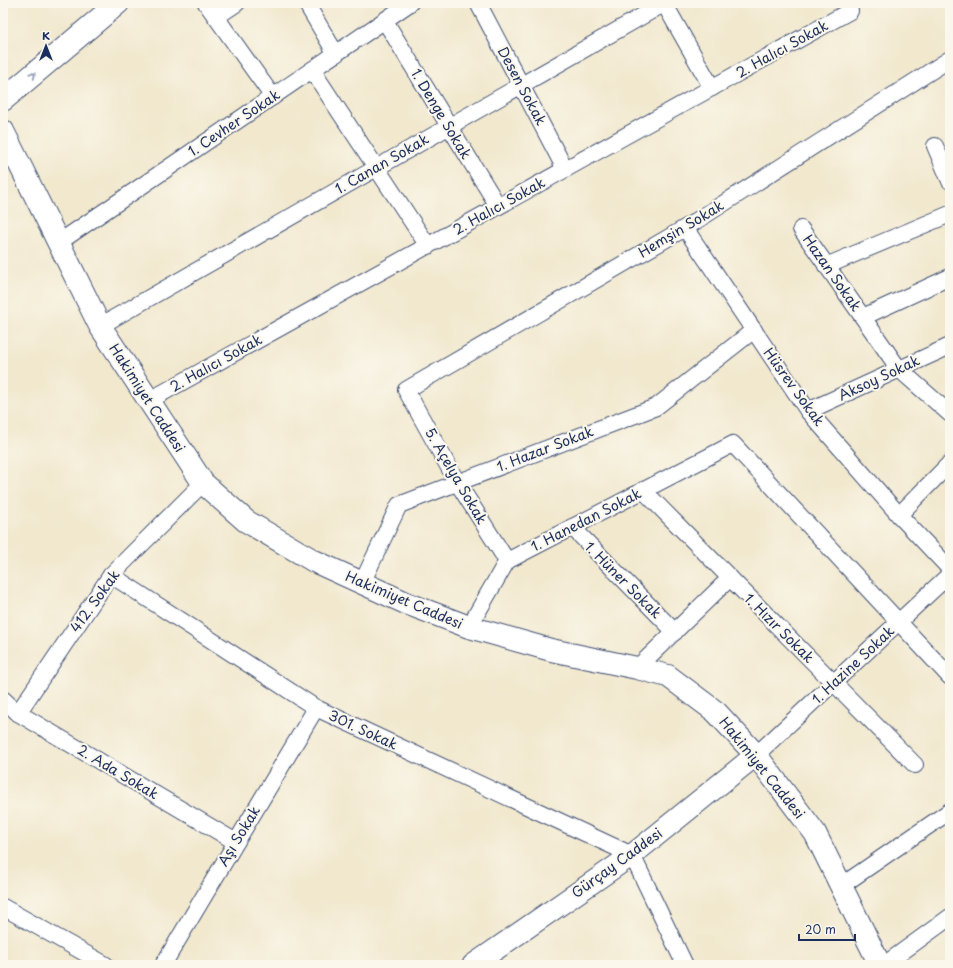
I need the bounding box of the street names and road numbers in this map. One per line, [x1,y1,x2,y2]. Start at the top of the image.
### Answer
street label: 2. Halıcı Sokak [732,15,832,83]
street label: Desen Sokak [493,43,552,129]
street label: 1. Denge Sokak [406,65,477,163]
street label: 1. Cevher Sokak [184,84,284,161]
street label: 1. Canan Sokak [331,128,432,199]
street label: 2. Halıcı Sokak [449,172,549,240]
street label: Hemşin Sokak [634,195,728,262]
street label: Hazan Sokak [798,230,867,315]
street label: 2. Halıcı Sokak [166,329,266,397]
street label: Hakimiyet Caddesi [104,339,191,456]
street label: Hüsrev Sokak [759,343,830,430]
street label: Aksoy Sokak [835,349,923,406]
street label: 1. Hazar Sokak [493,420,596,477]
street label: 5. Açelya Sokak [420,423,493,528]
street label: 1. Hanedan Sokak [527,483,645,557]
street label: 1. Hüner Sokak [580,536,667,623]
street label: 412. Sokak [65,565,125,636]
street label: Hakimiyet Caddesi [342,565,466,634]
street label: 1. Hızır Sokak [740,588,819,667]
street label: 1. Hazine Sokak [807,621,899,709]
street label: 301. Sokak [325,704,401,755]
street label: Hakimiyet Caddesi [715,712,810,823]
street label: 2. Ada Sokak [74,739,163,804]
street label: Aşı Sokak [212,801,265,870]
street label: Gürçay Caddesi [567,822,666,903]

